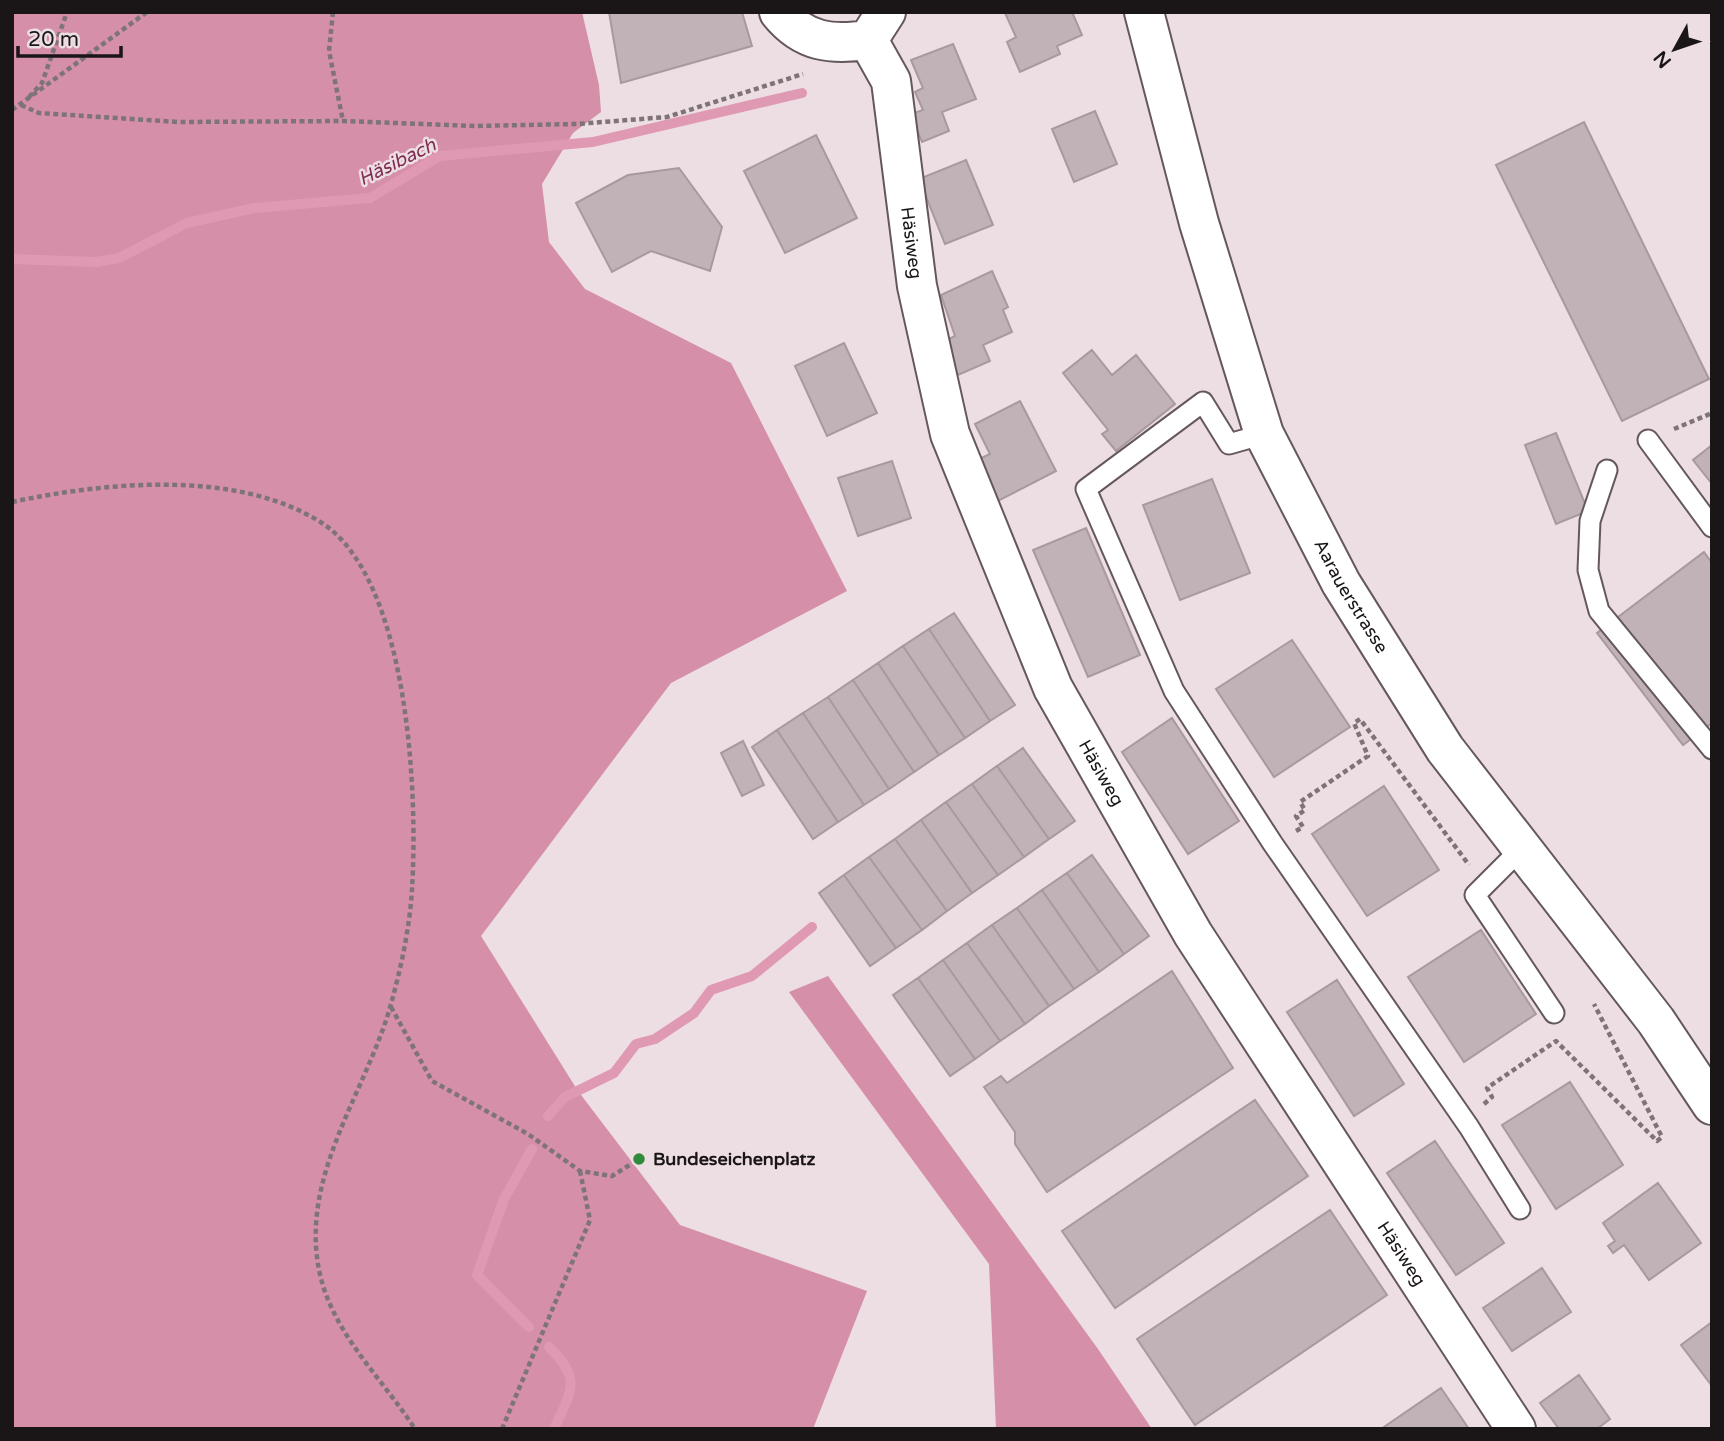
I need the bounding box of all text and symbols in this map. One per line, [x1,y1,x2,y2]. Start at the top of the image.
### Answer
scale bar [18,14,121,58]
north arrow [1640,14,1710,84]
text: 20 m [28,27,79,52]
text: N [1649,46,1676,72]
water label: Häsibach [355,134,440,190]
street label: Häsiweg [896,205,927,280]
street label: Aarauerstrasse [1309,535,1393,657]
street label: Häsiweg [1074,736,1129,810]
place label: Bundeseichenplatz [653,1148,815,1170]
marker: Bundeseichenplatz [631,1151,647,1167]
street label: Häsiweg [1372,1217,1431,1290]

